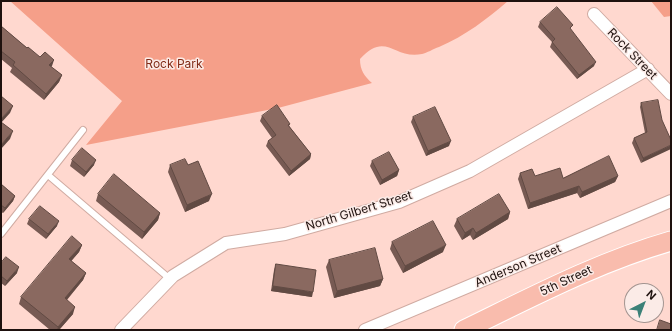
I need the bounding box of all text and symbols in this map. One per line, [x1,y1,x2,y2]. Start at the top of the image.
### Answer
street label: Rock Street [604,25,660,83]
park label: Rock Park [145,57,203,71]
street label: North Gilbert Street [304,188,414,234]
street label: Anderson Street [473,241,563,291]
street label: 5th Street [538,263,594,299]
north arrow [624,283,664,323]
text: N [644,287,659,303]

